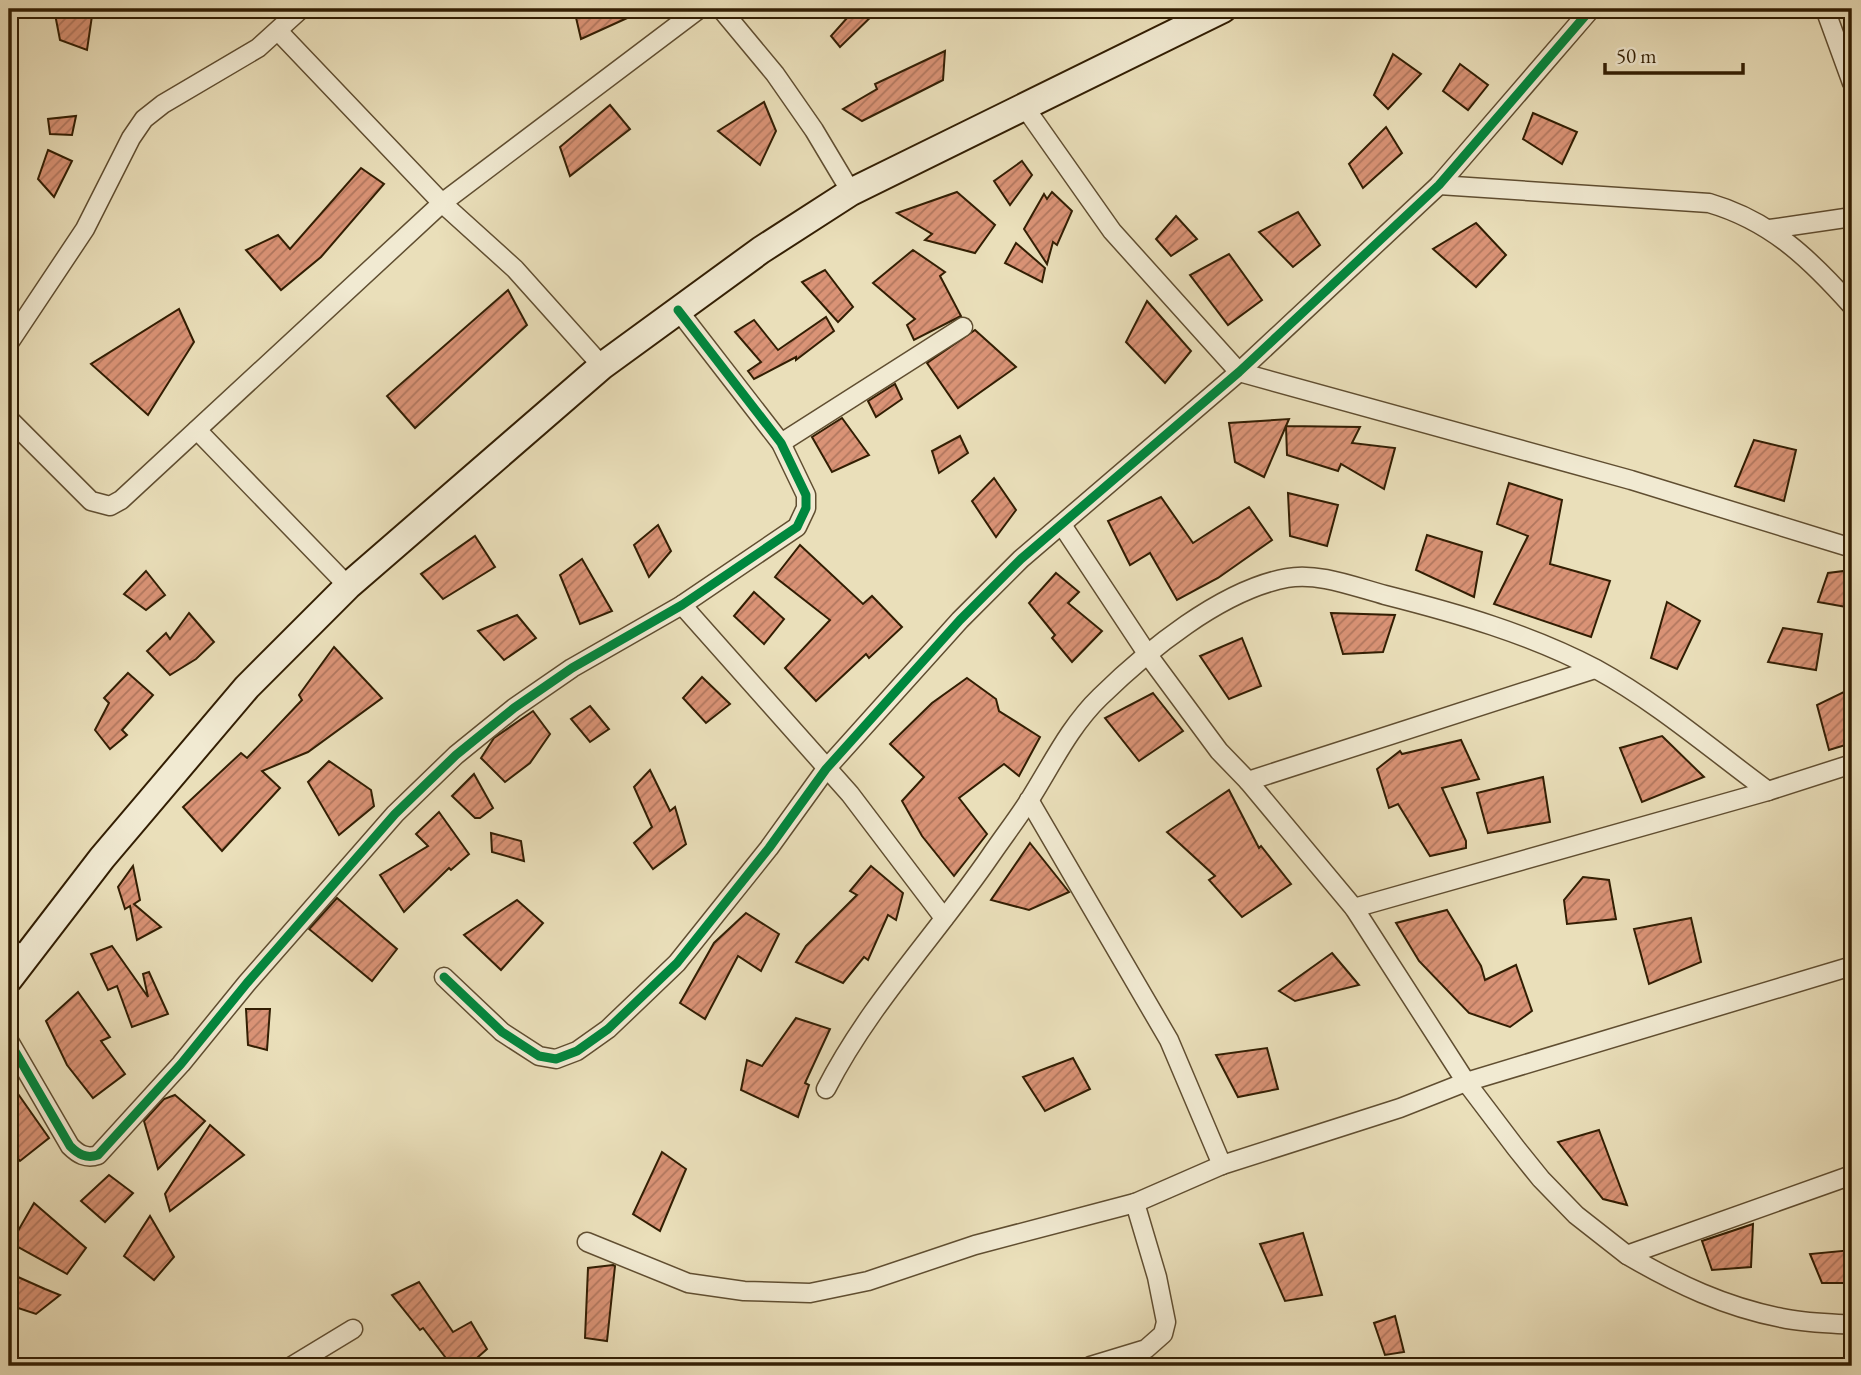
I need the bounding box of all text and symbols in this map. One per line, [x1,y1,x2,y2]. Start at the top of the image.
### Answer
scale bar [1605,32,1744,76]
text: 50 m [1616,42,1657,69]

